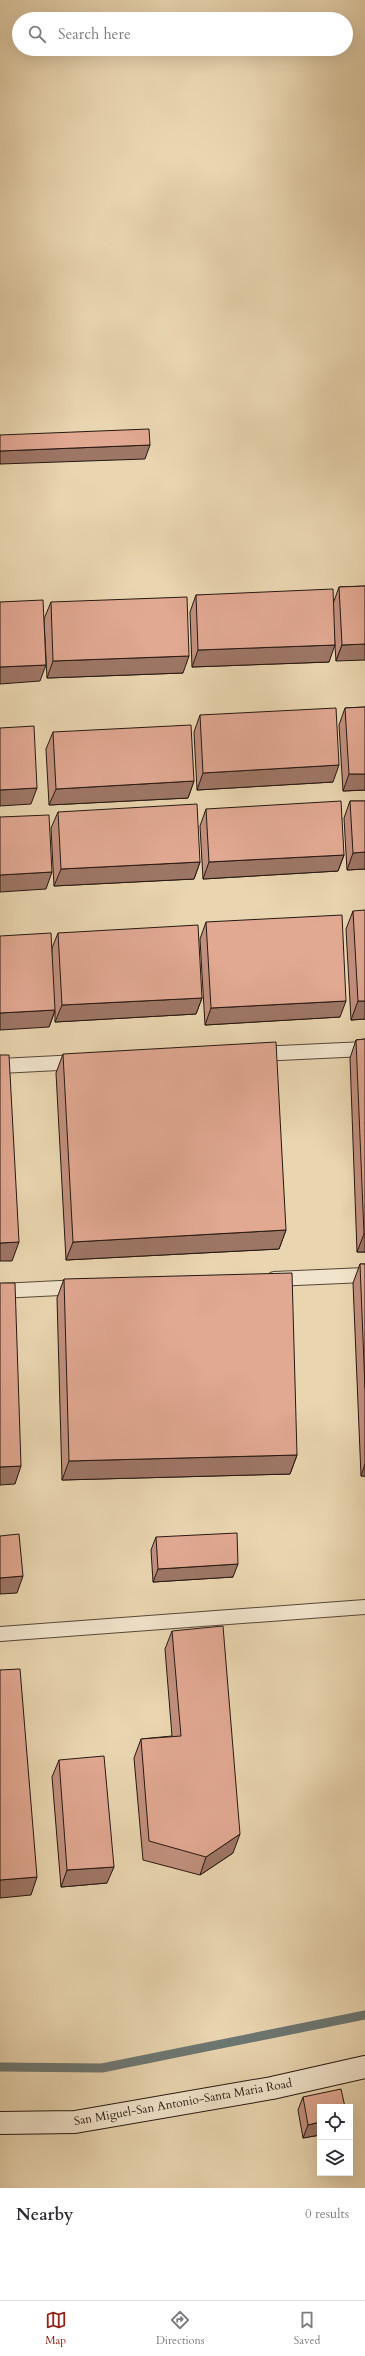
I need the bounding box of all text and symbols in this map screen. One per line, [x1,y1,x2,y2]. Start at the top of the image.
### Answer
search box [12,12,353,56]
icon: search [26,23,48,45]
text: Search here [58,24,131,44]
street label: San Miguel-San Antonio-Santa Maria Road [73,2075,294,2129]
map controls [317,2104,353,2176]
button: locate [317,2104,353,2140]
button: layers [317,2140,353,2176]
text: Nearby [16,2203,73,2226]
text: 0 results [305,2205,349,2223]
tab: Map [45,2309,67,2348]
tab: Directions [156,2309,204,2348]
tab: Saved [294,2309,320,2348]

